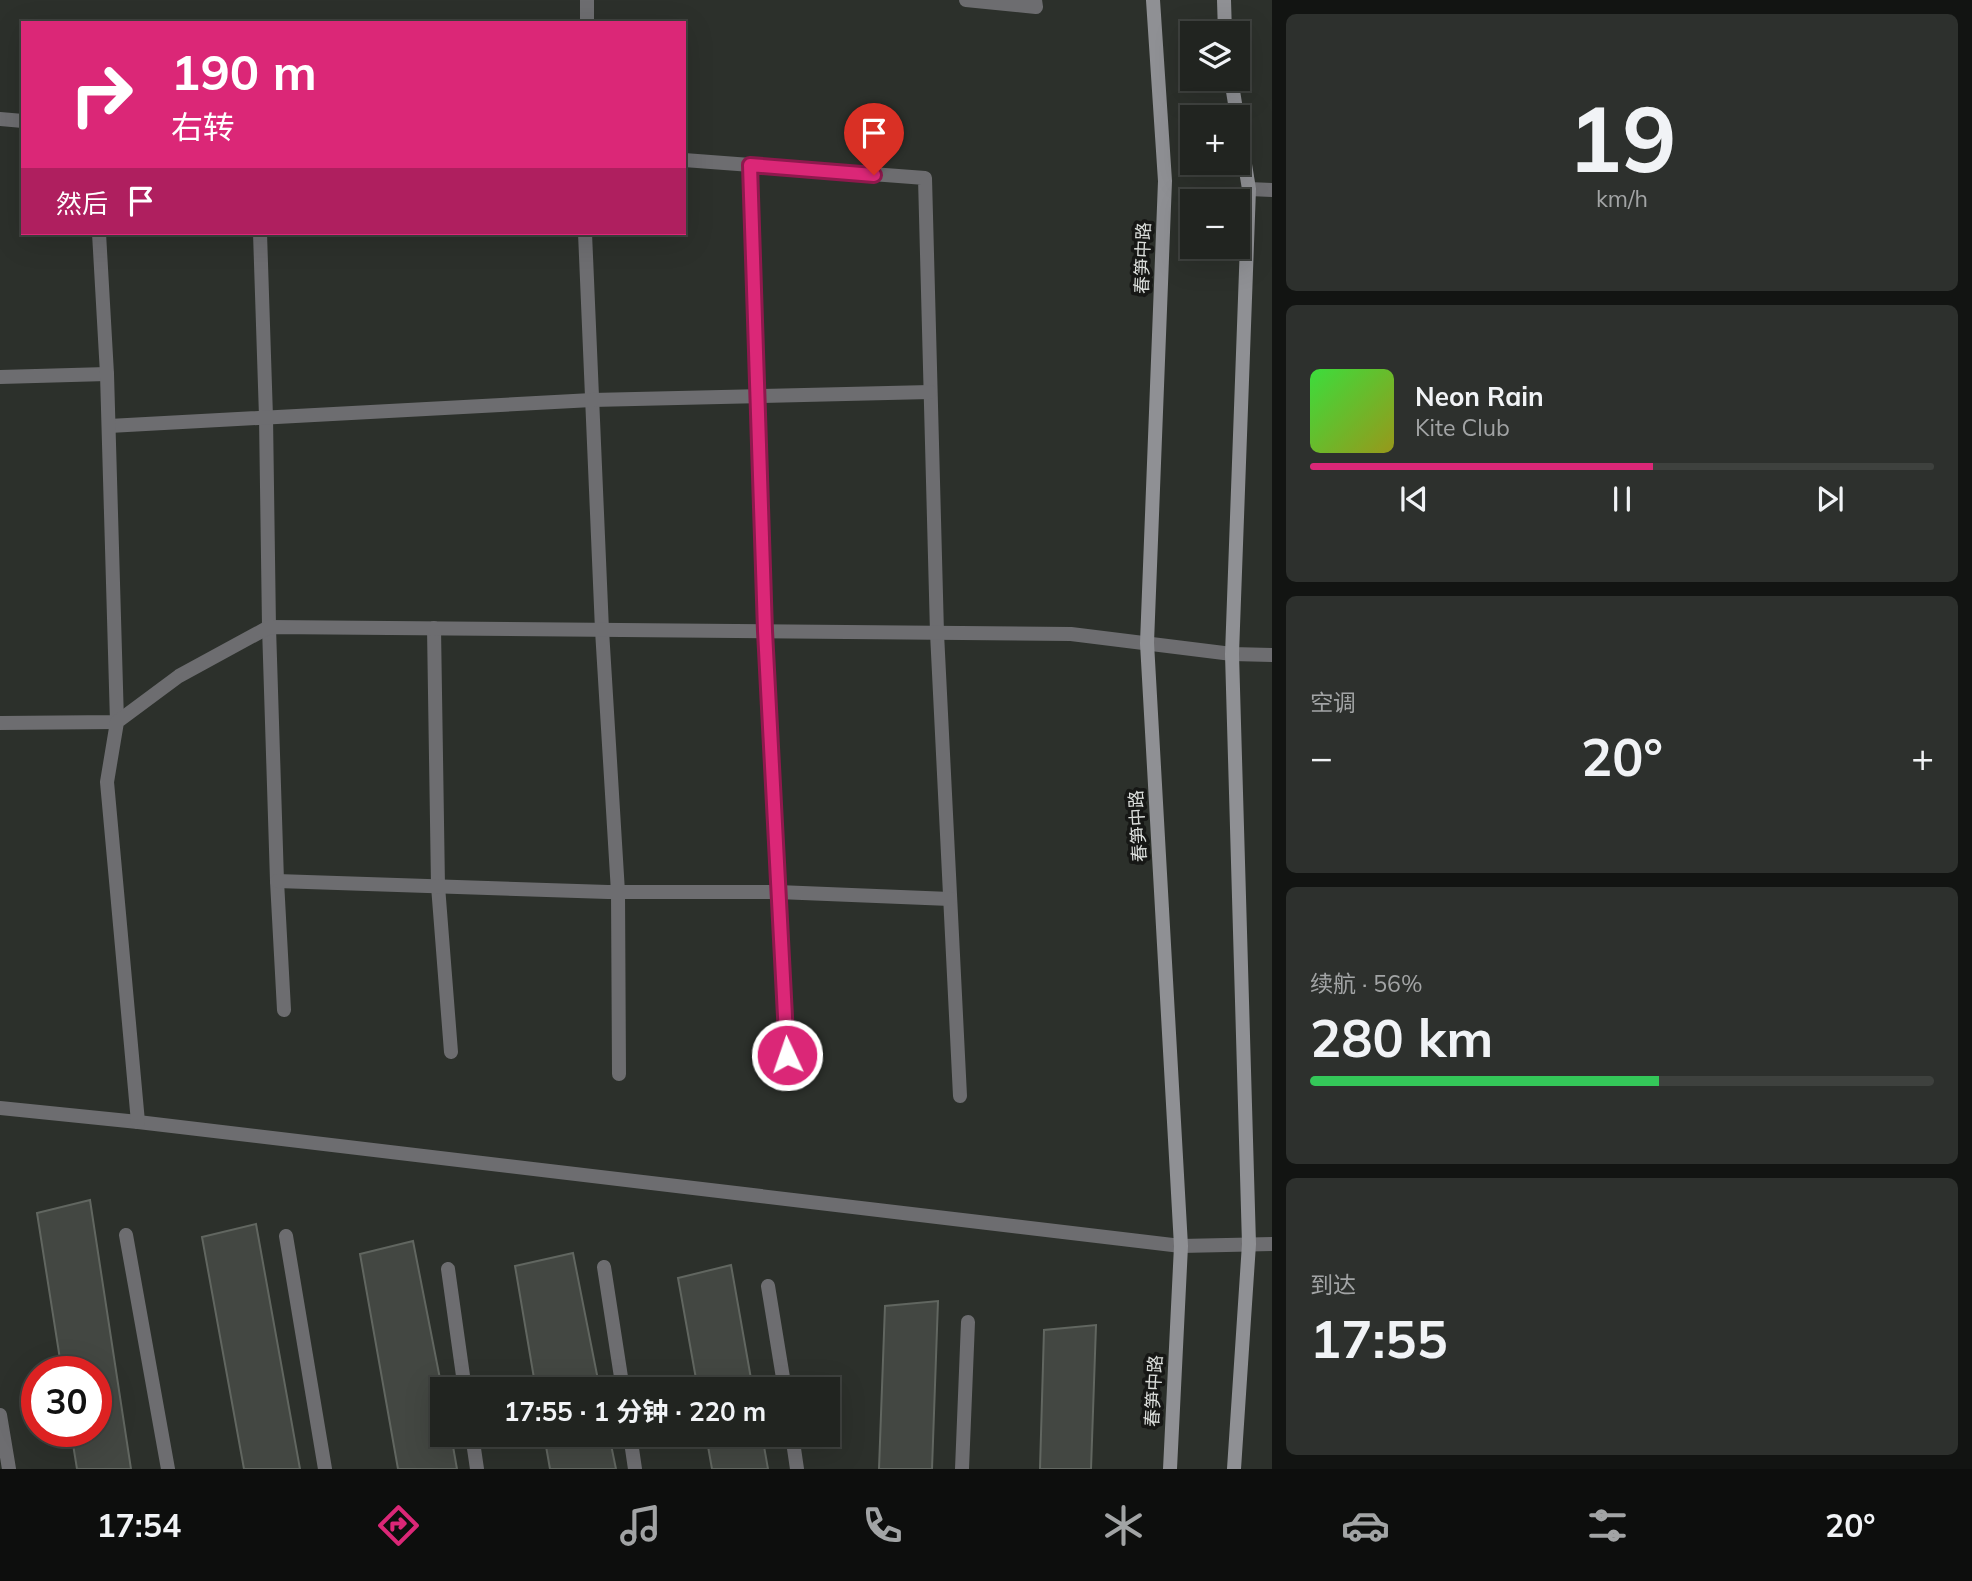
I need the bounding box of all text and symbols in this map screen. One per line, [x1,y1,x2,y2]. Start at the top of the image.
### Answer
map controls [1180,21,1250,259]
button: layers [1180,21,1250,91]
text: 190 m [171,41,317,102]
icon: right [56,49,147,140]
text: 19 [1567,81,1677,195]
pin [844,103,904,175]
button: + [1180,105,1250,175]
text: 右转 [171,107,235,147]
icon: arrive [855,114,893,152]
icon: arrive [122,182,160,220]
text: km/h [1596,184,1648,213]
text: 然后 [56,187,108,220]
button: − [1180,189,1250,259]
street label: 春笋中路 [1130,222,1155,294]
text: Neon Rain [1415,380,1544,413]
text: Kite Club [1415,413,1510,442]
icon: previous [1395,480,1433,518]
icon: pause [1603,480,1641,518]
icon: next [1811,480,1849,518]
text: 空调 [1310,688,1356,717]
text: 20° [1581,724,1663,789]
text: − [1310,733,1333,781]
text: + [1911,733,1934,781]
street label: 春笋中路 [1124,789,1151,863]
text: 续航 · 56% [1310,969,1422,998]
text: 280 km [1310,1005,1493,1070]
position arrow [750,1018,824,1092]
text: 到达 [1310,1270,1356,1299]
text: 17:55 [1310,1306,1448,1371]
street label: 春笋中路 [1140,1354,1167,1428]
speed limit sign: 30 [21,1356,112,1447]
text: 17:55 · 1 分钟 · 220 m [504,1395,766,1428]
icon: directions [374,1501,423,1550]
icon: music [616,1501,665,1550]
icon: phone [858,1501,907,1550]
icon: climate [1099,1501,1148,1550]
icon: car [1341,1501,1390,1550]
icon: filters [1583,1501,1632,1550]
text: 17:54 [96,1505,181,1545]
text: 20° [1825,1505,1875,1545]

